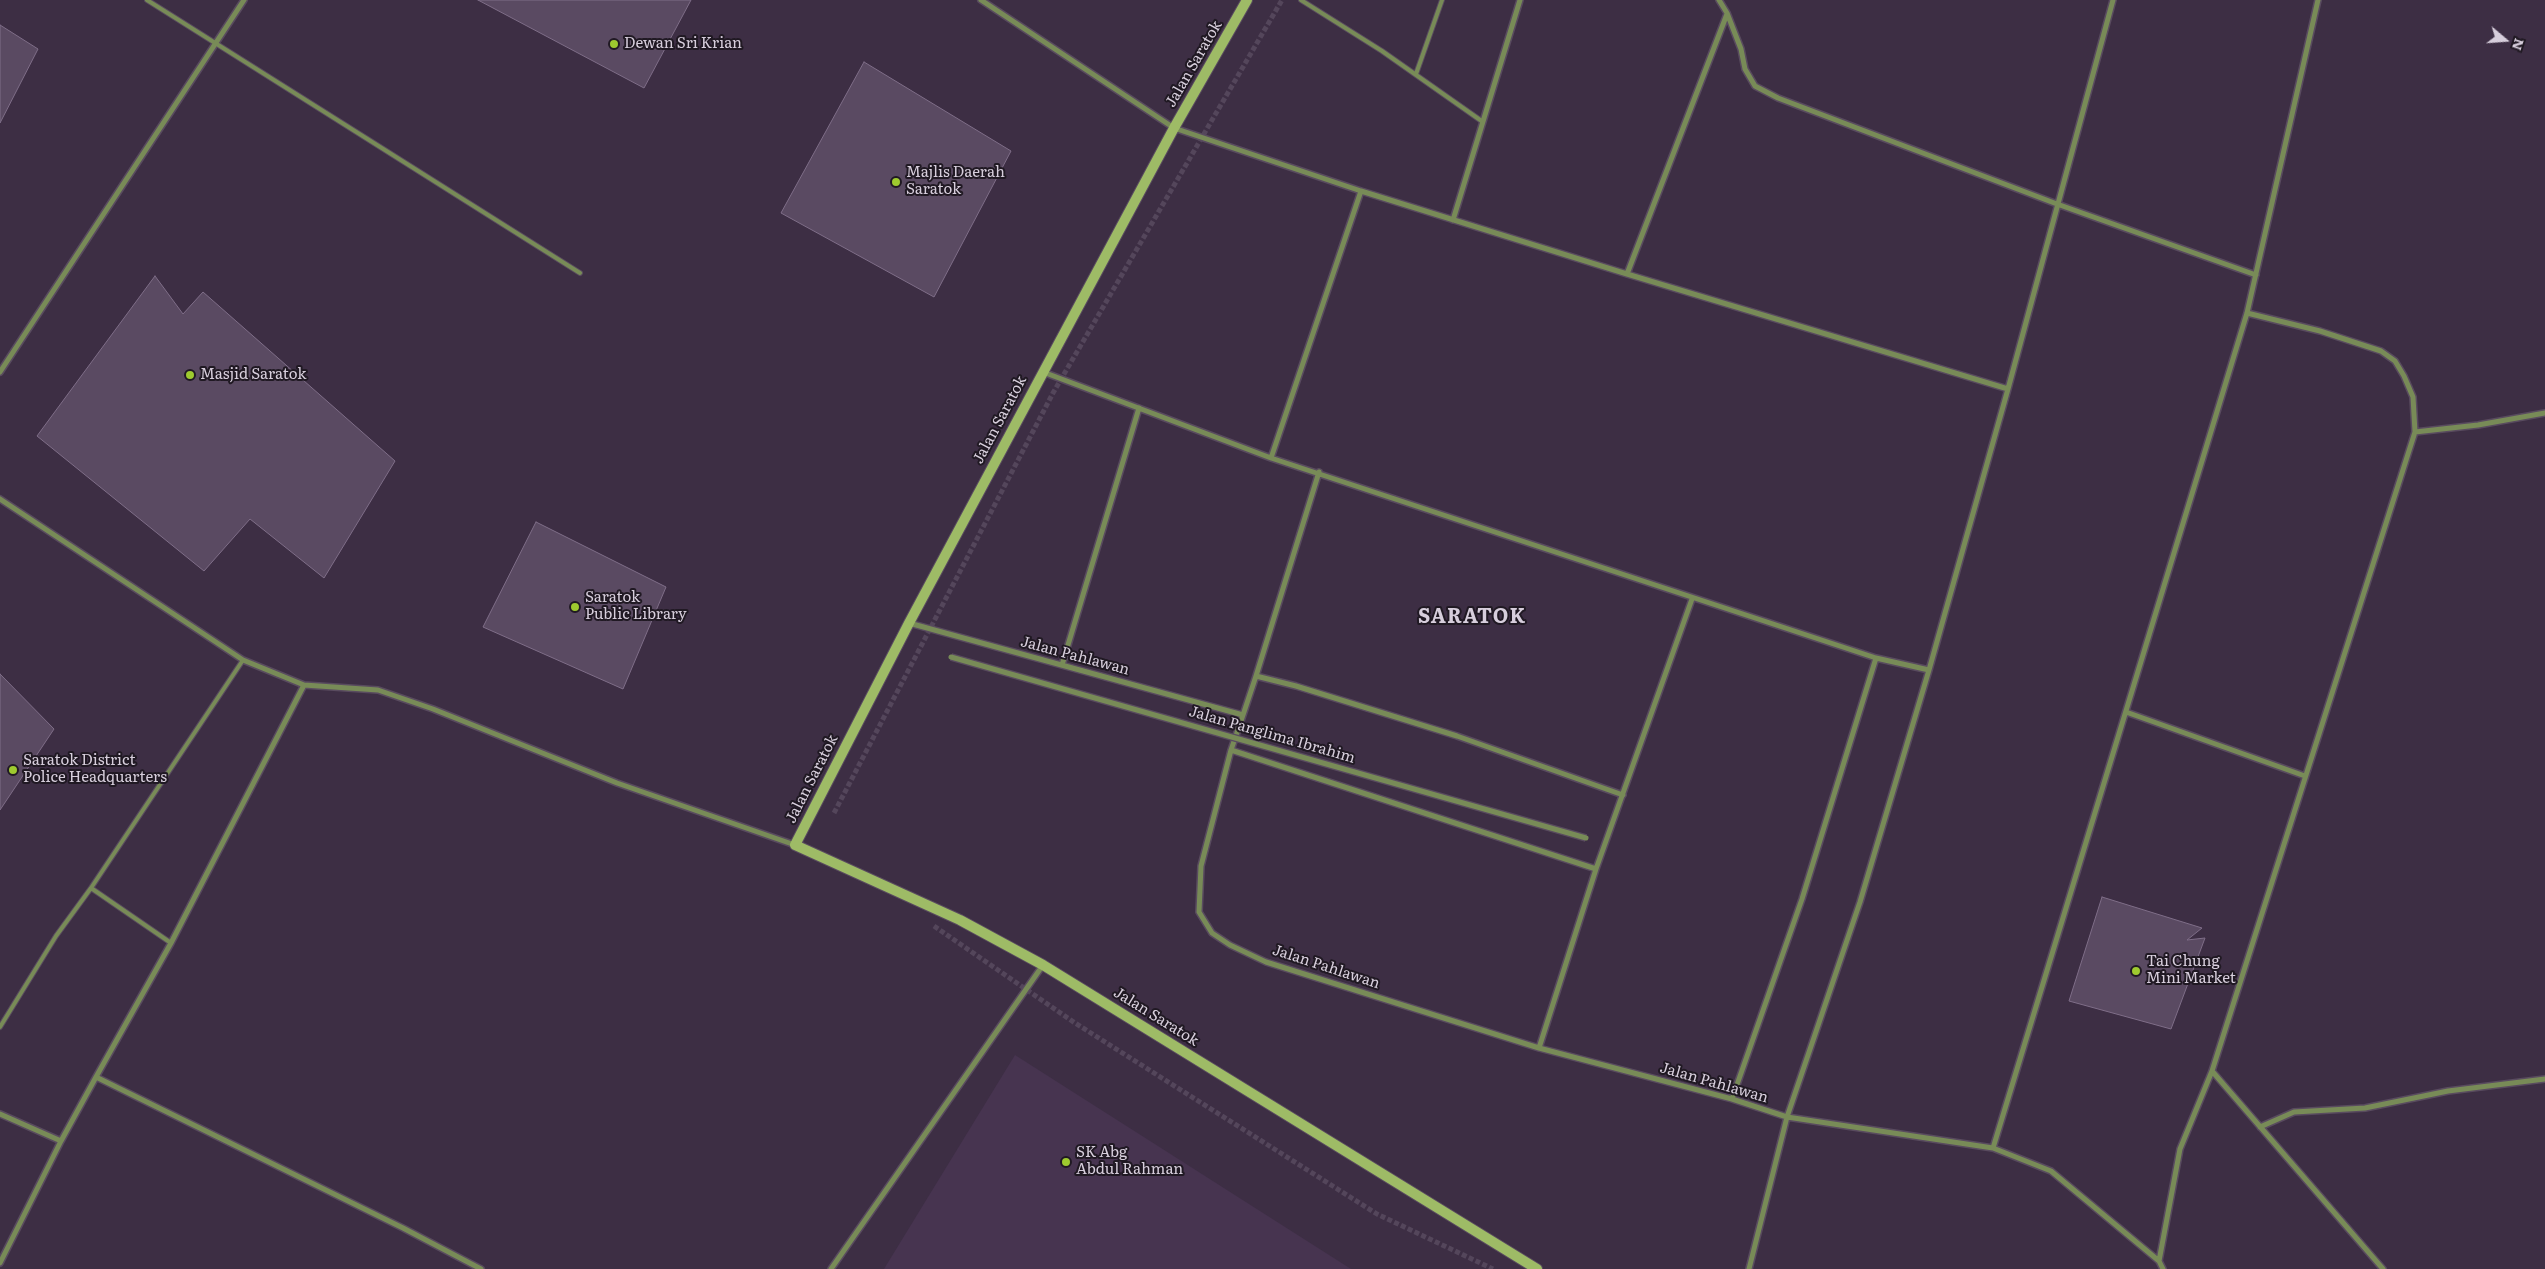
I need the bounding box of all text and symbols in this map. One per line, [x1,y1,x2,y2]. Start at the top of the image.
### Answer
north arrow [2480,15,2530,65]
street label: Jalan Saratok [1162,18,1226,110]
place label: Dewan Sri Krian [624,35,742,53]
text: N [2508,36,2531,53]
marker: Dewan Sri Krian [608,38,620,50]
place label: Majlis Daerah Saratok [906,164,1005,199]
marker: Majlis Daerah Saratok [890,176,902,188]
place label: Masjid Saratok [200,366,306,384]
marker: Masjid Saratok [184,369,196,381]
street label: Jalan Saratok [969,373,1031,467]
place label: Saratok Public Library [585,589,687,624]
marker: Saratok Public Library [569,601,581,613]
district label: SARATOK [1417,605,1527,629]
street label: Jalan Pahlawan [1019,633,1131,679]
street label: Jalan Panglima Ibrahim [1187,703,1357,767]
street label: Jalan Saratok [782,732,842,826]
place label: Saratok District Police Headquarters [23,752,167,787]
marker: Saratok District Police Headquarters [7,764,19,776]
street label: Jalan Pahlawan [1270,941,1382,993]
place label: Tai Chung Mini Market [2146,953,2236,988]
marker: Tai Chung Mini Market [2130,965,2142,977]
street label: Jalan Saratok [1110,984,1202,1050]
street label: Jalan Pahlawan [1658,1059,1770,1107]
place label: SK Abg Abdul Rahman [1076,1144,1183,1179]
marker: SK Abg Abdul Rahman [1060,1156,1072,1168]

